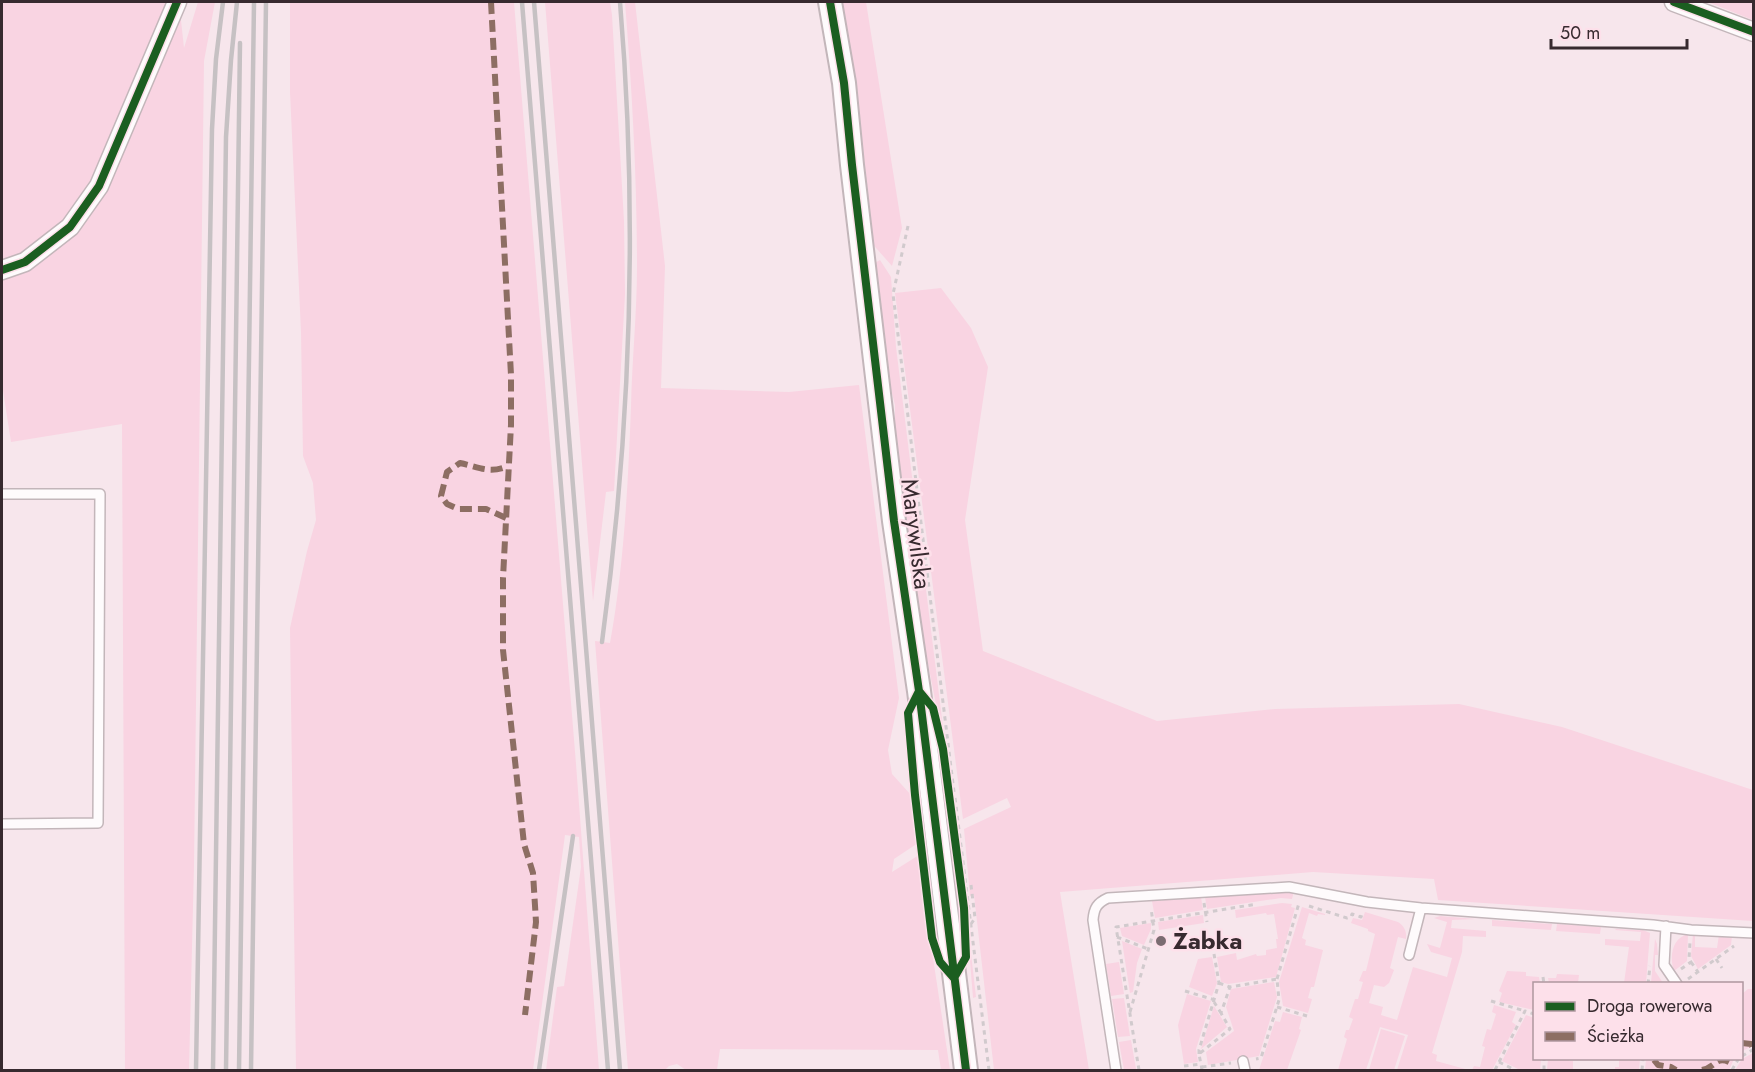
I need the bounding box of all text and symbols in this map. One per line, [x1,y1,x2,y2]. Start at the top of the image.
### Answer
scale bar [1551,12,1688,50]
text: 50 m [1560,20,1600,46]
street label: Marywilska [892,477,941,591]
place label: Żabka [1173,923,1242,958]
marker: Żabka [1154,934,1168,948]
legend [1533,982,1743,1060]
text: Droga rowerowa [1587,993,1712,1019]
text: Ścieżka [1587,1023,1644,1049]

